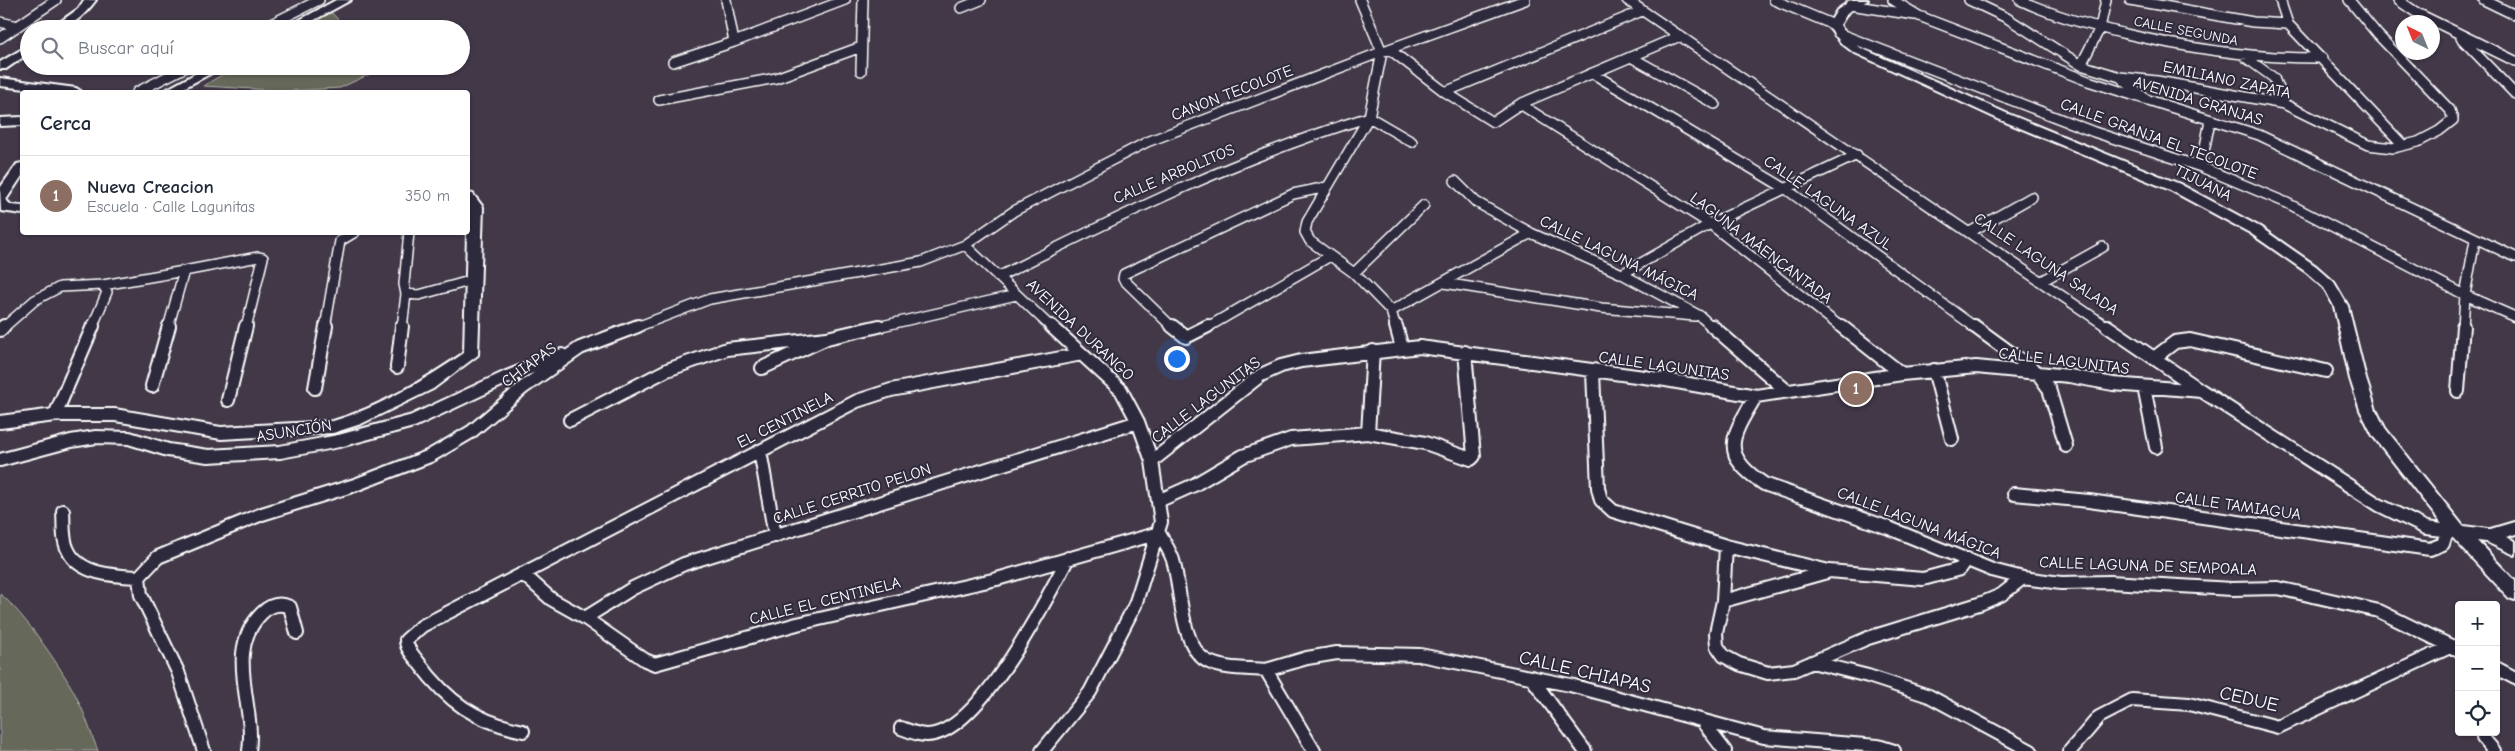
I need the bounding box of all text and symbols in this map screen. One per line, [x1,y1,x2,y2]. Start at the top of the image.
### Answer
street label: CALLE SEGUNDA [2132,13,2240,49]
north arrow [2395,15,2440,60]
search box [20,20,470,75]
icon: search [38,34,66,62]
text: Buscar aquí [78,37,174,59]
street label: EMILIANO ZAPATA [2161,58,2293,102]
street label: CANON TECOLOTE [1169,61,1296,124]
street label: AVENIDA GRANJAS [2131,73,2265,129]
street label: CALLE GRANJA EL TECOLOTE [2058,95,2261,183]
text: Cerca [40,111,91,135]
street label: CALLE ARBOLITOS [1111,140,1237,208]
street label: CALLE LAGUNA AZUL [1760,152,1896,254]
street label: TIJUANA [2171,161,2235,205]
text: Nueva Creacion [87,176,214,198]
text: 1 [53,187,59,205]
text: 350 m [405,187,450,205]
street label: LAGUNA MÁENCANTADA [1686,188,1836,307]
text: Escuela · Calle Lagunitas [87,198,255,216]
street label: CALLE LAGUNA SALADA [1971,209,2121,319]
street label: CALLE LAGUNA MÁGICA [1537,211,1702,304]
street label: AVENIDA DURANGO [1022,275,1138,385]
street label: CHIAPAS [498,339,560,391]
street label: CALLE LAGUNITAS [1998,344,2131,378]
your location [1164,346,1190,372]
street label: CALLE LAGUNITAS [1598,348,1731,384]
street label: CALLE LAGUNITAS [1148,353,1264,447]
pin: 1 [1840,370,1872,408]
street label: EL CENTINELA [734,388,836,452]
street label: ASUNCIÓN [255,415,333,446]
street label: CALLE CERRITO PELON [771,460,933,528]
street label: CALLE LAGUNA MÁGICA [1835,482,2004,563]
street label: CALLE TAMIAGUA [2174,488,2302,524]
street label: CALLE LAGUNA DE SEMPOALA [2039,553,2257,579]
street label: CALLE EL CENTINELA [748,573,902,629]
map controls [2455,601,2500,736]
button: + [2455,601,2500,646]
street label: CALLE CHIAPAS [1517,646,1653,698]
button: − [2455,646,2500,691]
street label: CEDUE [2217,682,2281,716]
button: locate [2455,691,2500,736]

